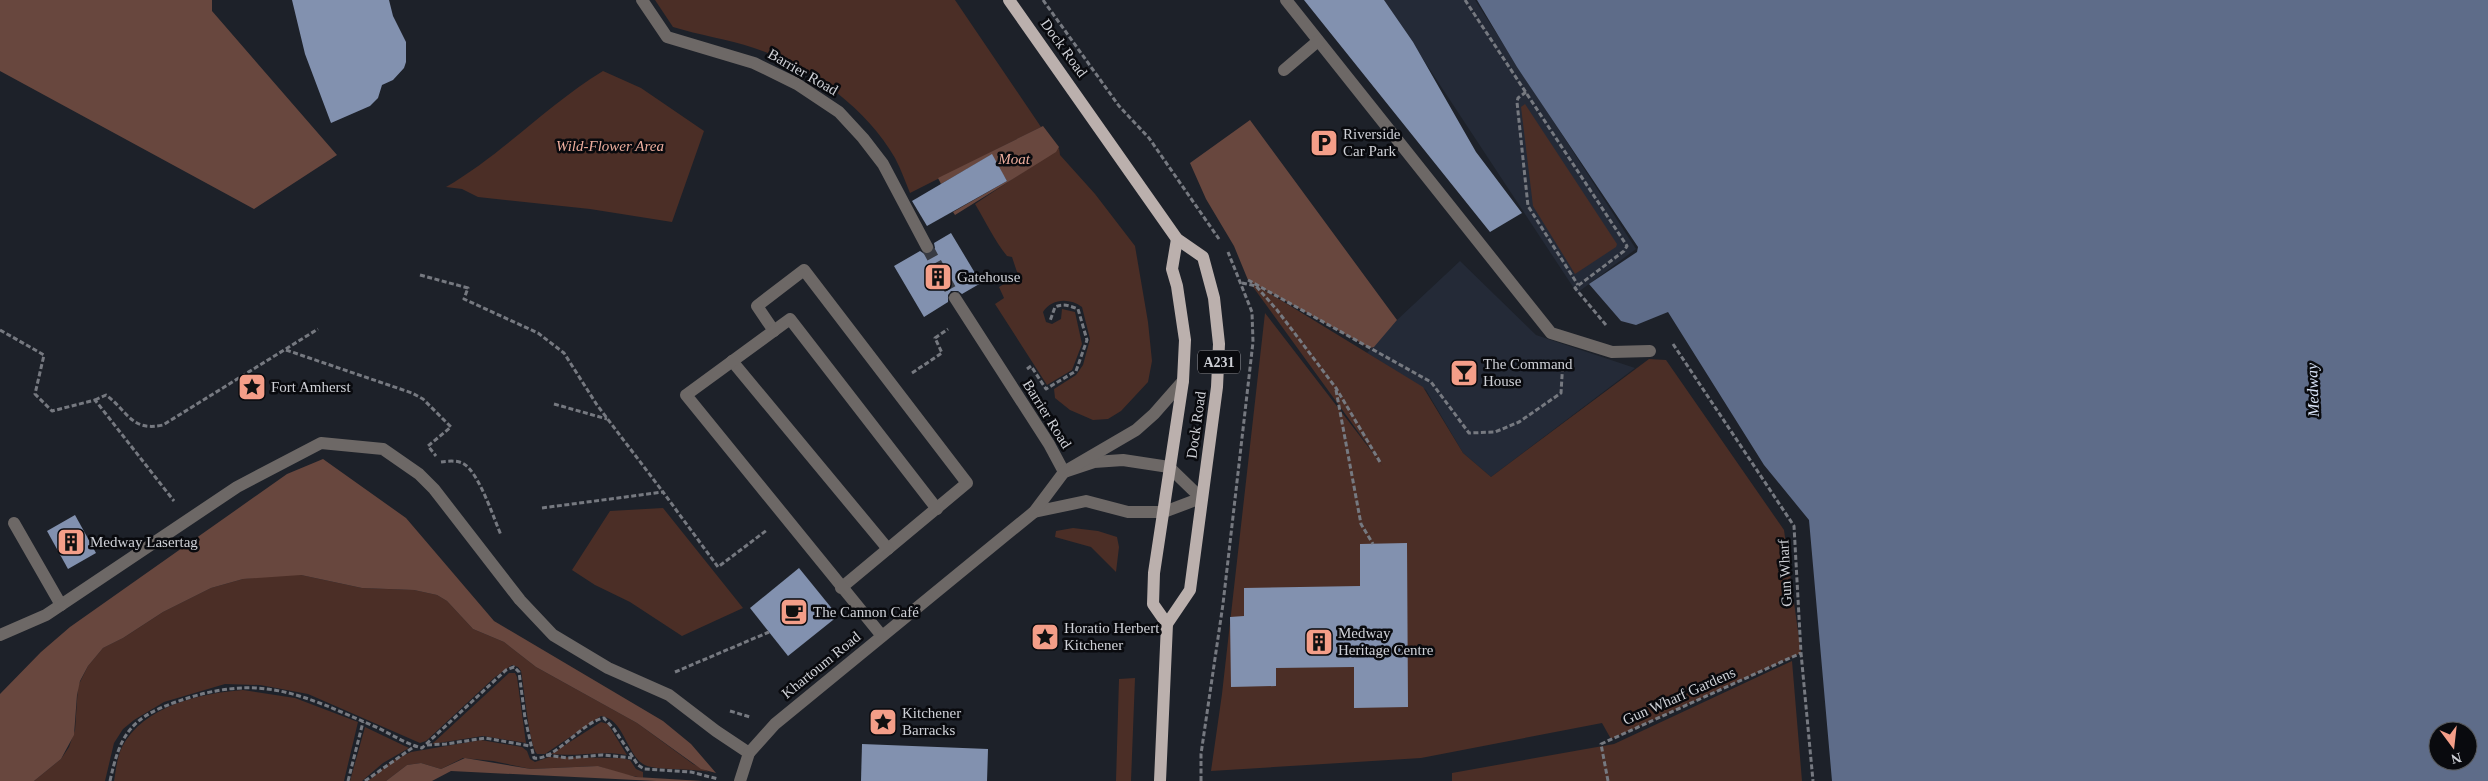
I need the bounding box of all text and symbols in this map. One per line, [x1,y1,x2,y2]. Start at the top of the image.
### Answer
street label: Dock Road [1038,16,1091,81]
street label: Barrier Road [765,46,841,99]
place label: Riverside Car Park [1343,126,1401,159]
parking icon: Riverside Car Park [1309,128,1339,158]
park label: Wild-Flower Area [556,138,664,154]
park label: Moat [997,151,1031,167]
building icon: Gatehouse [923,262,953,292]
place label: Gatehouse [957,269,1021,285]
road number: A231 [1198,351,1240,374]
place label: The Command House [1483,356,1573,389]
bar icon: The Command House [1449,358,1479,388]
water label: Medway [2303,362,2323,418]
place icon: Fort Amherst [237,372,267,402]
street label: Barrier Road [1020,377,1075,452]
place label: Fort Amherst [271,379,351,395]
street label: Dock Road [1183,390,1209,460]
building icon: Medway Lasertag [56,527,86,557]
place label: Medway Lasertag [90,534,198,550]
street label: Gun Wharf [1775,539,1795,607]
cafe icon: The Cannon Café [779,597,809,627]
place label: The Cannon Café [813,604,919,620]
place label: Horatio Herbert Kitchener [1064,620,1160,653]
place icon: Horatio Herbert Kitchener [1030,622,1060,652]
place label: Medway Heritage Centre [1338,625,1434,658]
building icon: Medway Heritage Centre [1304,627,1334,657]
street label: Khartoum Road [779,628,864,701]
street label: Gun Wharf Gardens [1620,664,1738,728]
place label: Kitchener Barracks [902,705,961,738]
place icon: Kitchener Barracks [868,707,898,737]
north arrow [2428,721,2478,771]
text: N [2449,750,2463,767]

